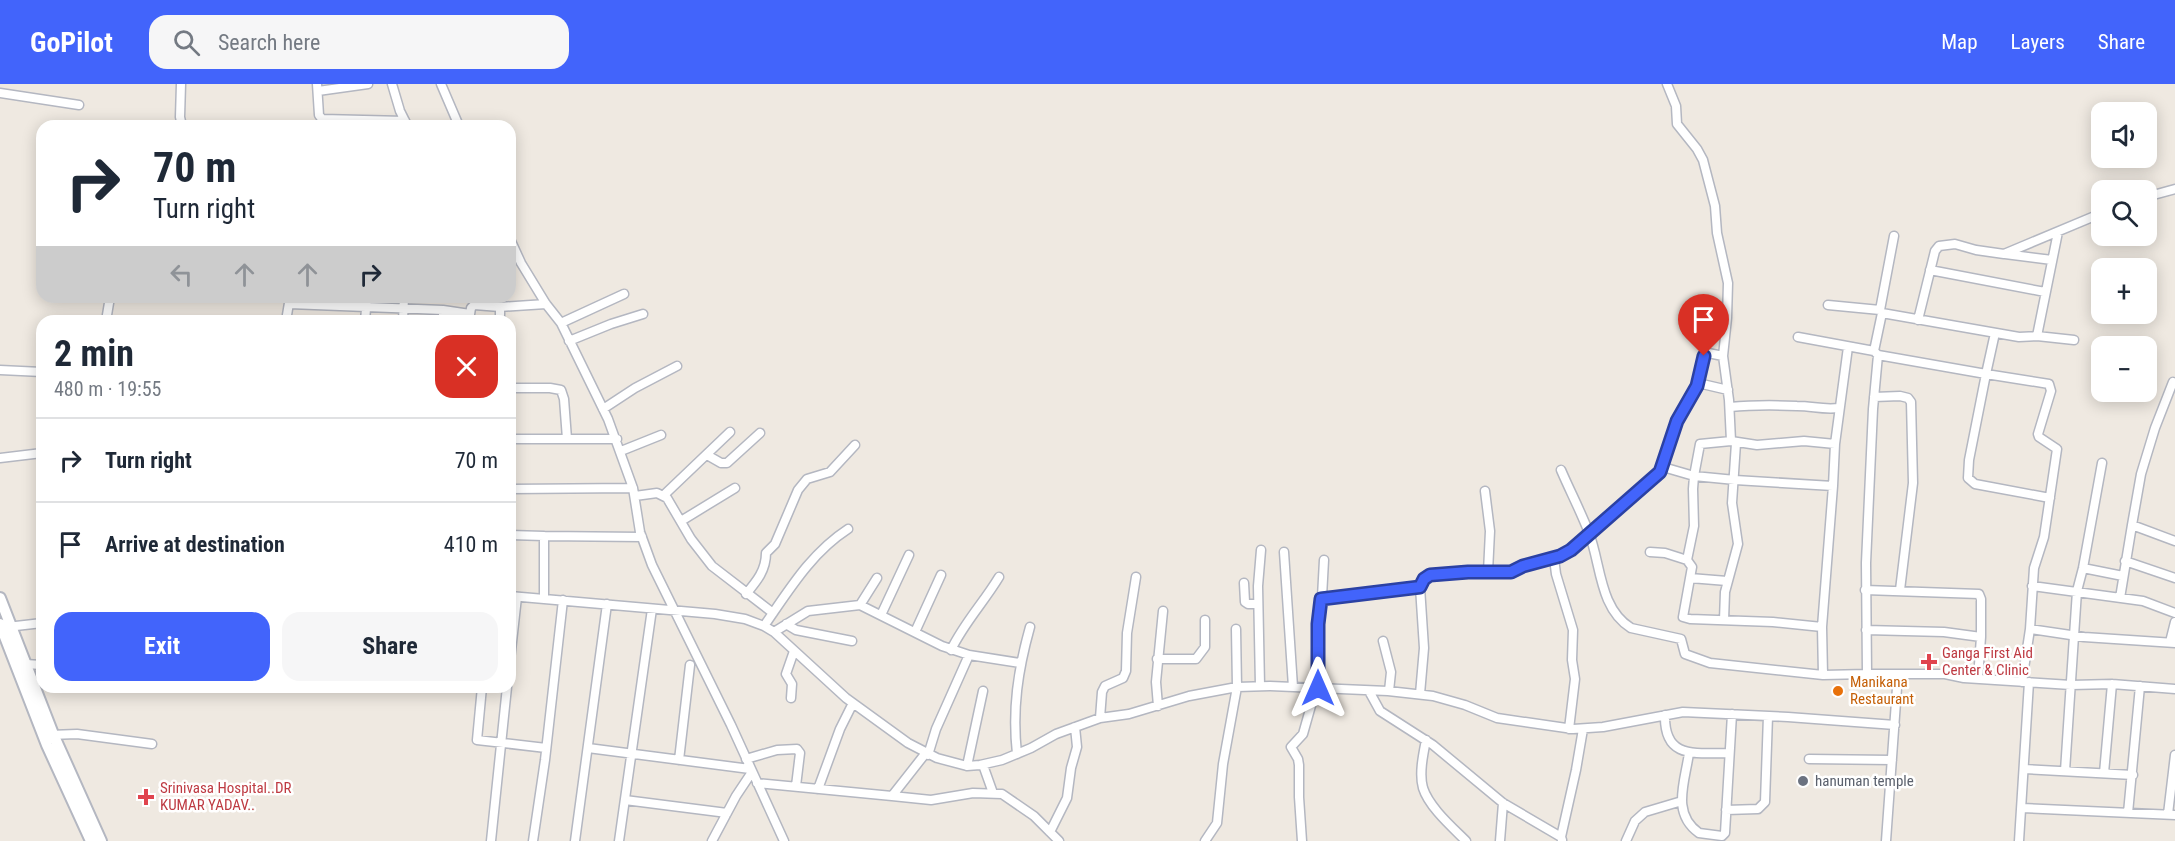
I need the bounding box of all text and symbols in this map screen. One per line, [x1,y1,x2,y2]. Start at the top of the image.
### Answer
search box [149,15,569,69]
text: GoPilot [30,26,113,59]
icon: search [170,26,203,59]
text: Search here [218,30,320,55]
text: Map [1941,30,1978,54]
text: Layers [2011,30,2065,54]
text: Share [2098,30,2145,54]
map controls [2091,102,2157,402]
button: sound [2091,102,2157,168]
text: 70 m [153,143,236,192]
icon: right [54,144,132,222]
button: search [2091,180,2157,246]
text: Turn right [153,193,255,225]
icon: left [165,258,198,291]
icon: ahead [228,258,261,291]
icon: ahead [291,258,324,291]
icon: right [354,258,387,291]
button: + [2091,258,2157,324]
pin [1678,294,1729,356]
icon: arrive [1687,303,1720,336]
text: 2 min [54,333,134,375]
button: close [435,335,498,398]
button: − [2091,336,2157,402]
text: 480 m · 19:55 [54,377,161,401]
icon: right [54,444,87,477]
text: Turn right [105,448,192,473]
text: 70 m [455,448,498,473]
icon: arrive [54,528,87,561]
text: Arrive at destination [105,532,285,557]
text: 410 m [444,532,498,557]
button: Exit [54,612,270,681]
button: Share [282,612,498,681]
place label: Ganga First Aid Center & Clinic [1942,644,2033,679]
marker: Ganga First Aid Center & Clinic [1920,653,1938,671]
position arrow [1286,656,1350,720]
place label: Manikana Restaurant [1850,673,1914,708]
marker: Manikana Restaurant [1831,684,1845,698]
place label: hanuman temple [1815,772,1914,790]
marker: hanuman temple [1796,774,1810,788]
place label: Srinivasa Hospital..DR KUMAR YADAV.. [160,779,292,814]
marker: Srinivasa Hospital..DR KUMAR YADAV.. [137,788,155,806]

